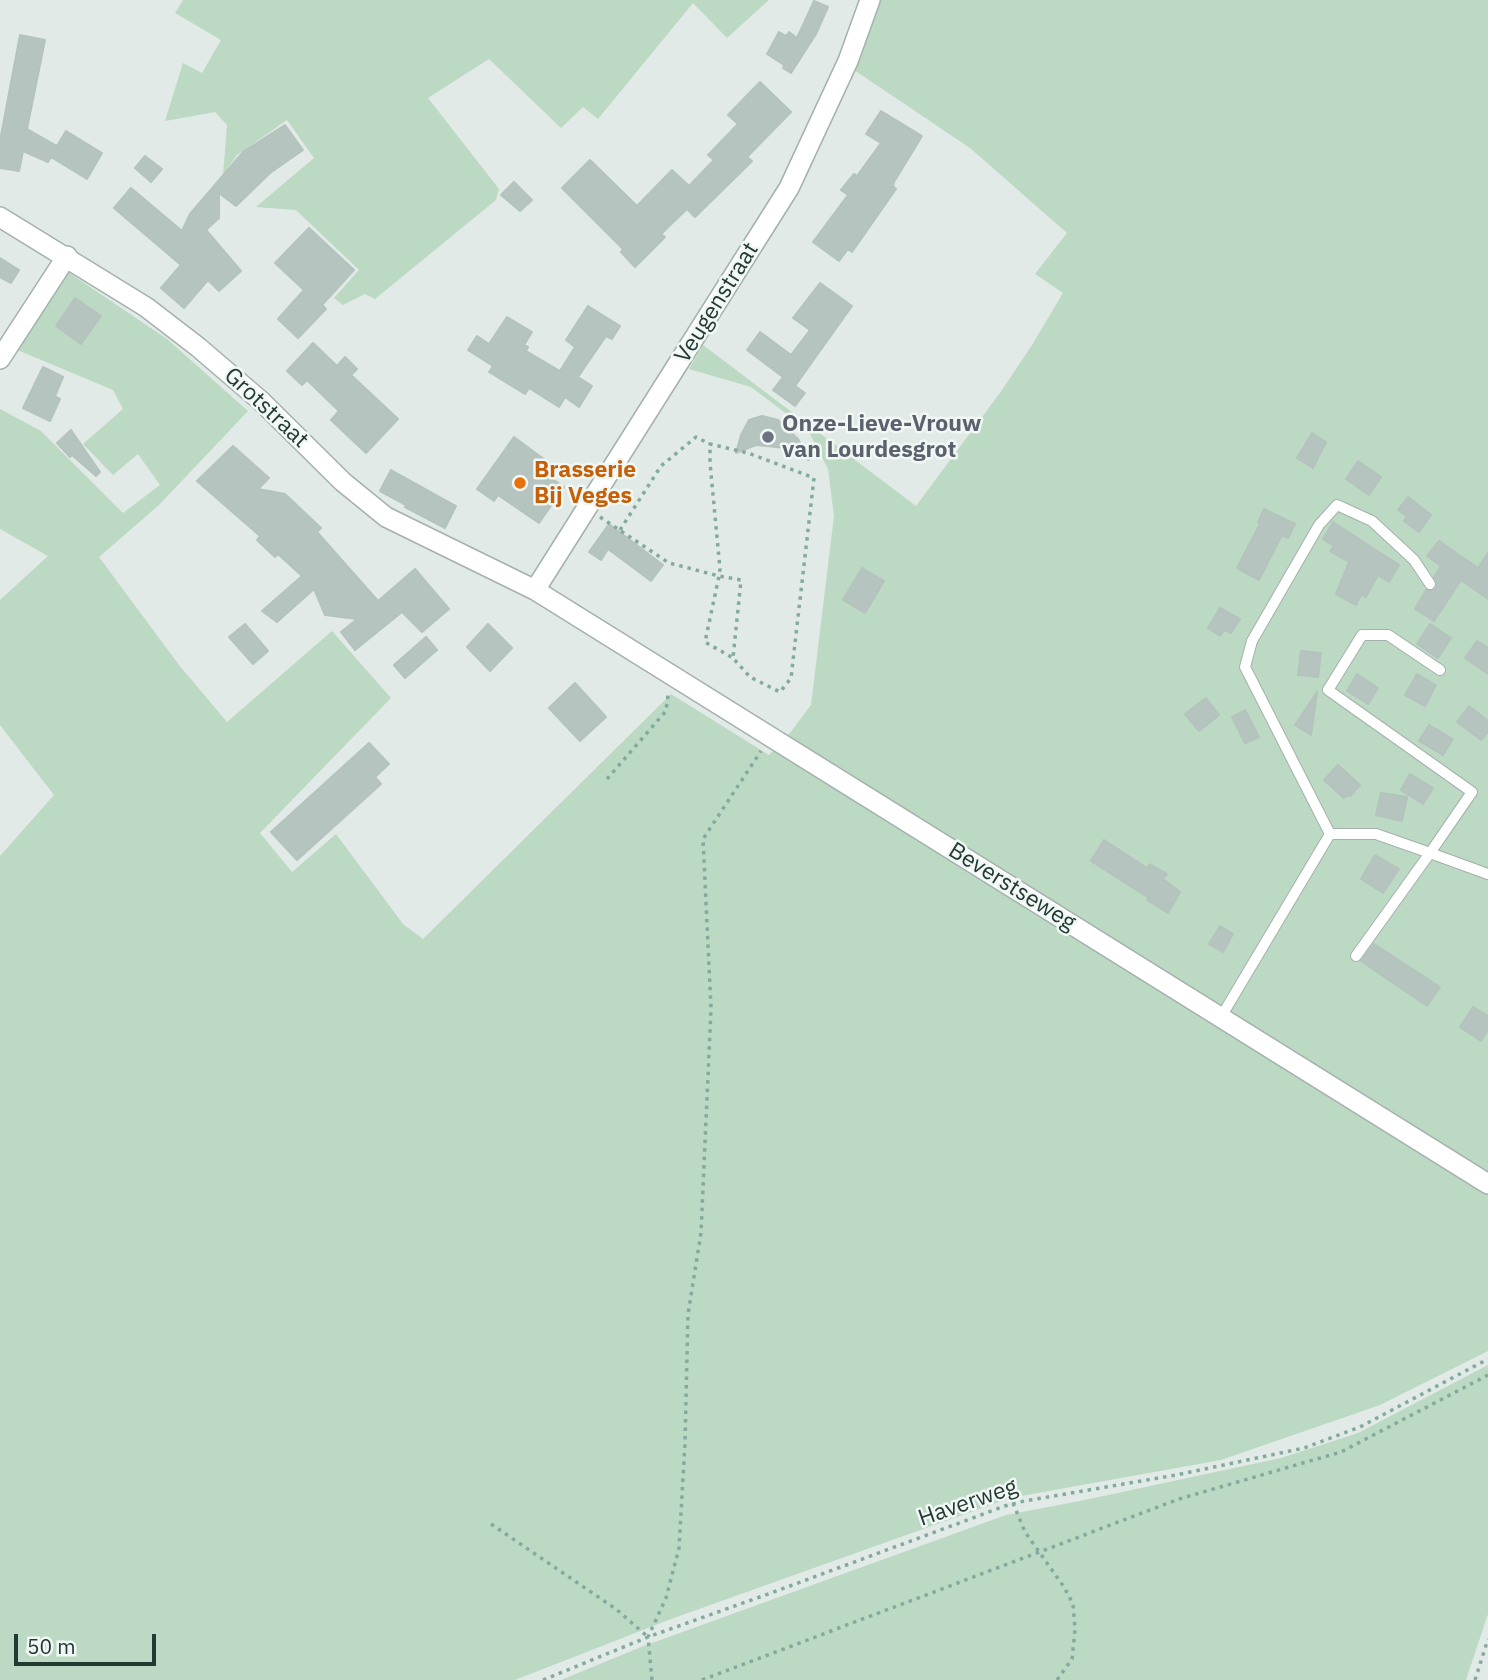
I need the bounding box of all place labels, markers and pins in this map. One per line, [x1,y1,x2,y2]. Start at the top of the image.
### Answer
place label: Onze-Lieve-Vrouw van Lourdesgrot [782,410,981,464]
marker: Onze-Lieve-Vrouw van Lourdesgrot [760,429,776,445]
place label: Brasserie Bij Veges [534,456,636,510]
marker: Brasserie Bij Veges [512,475,528,491]

